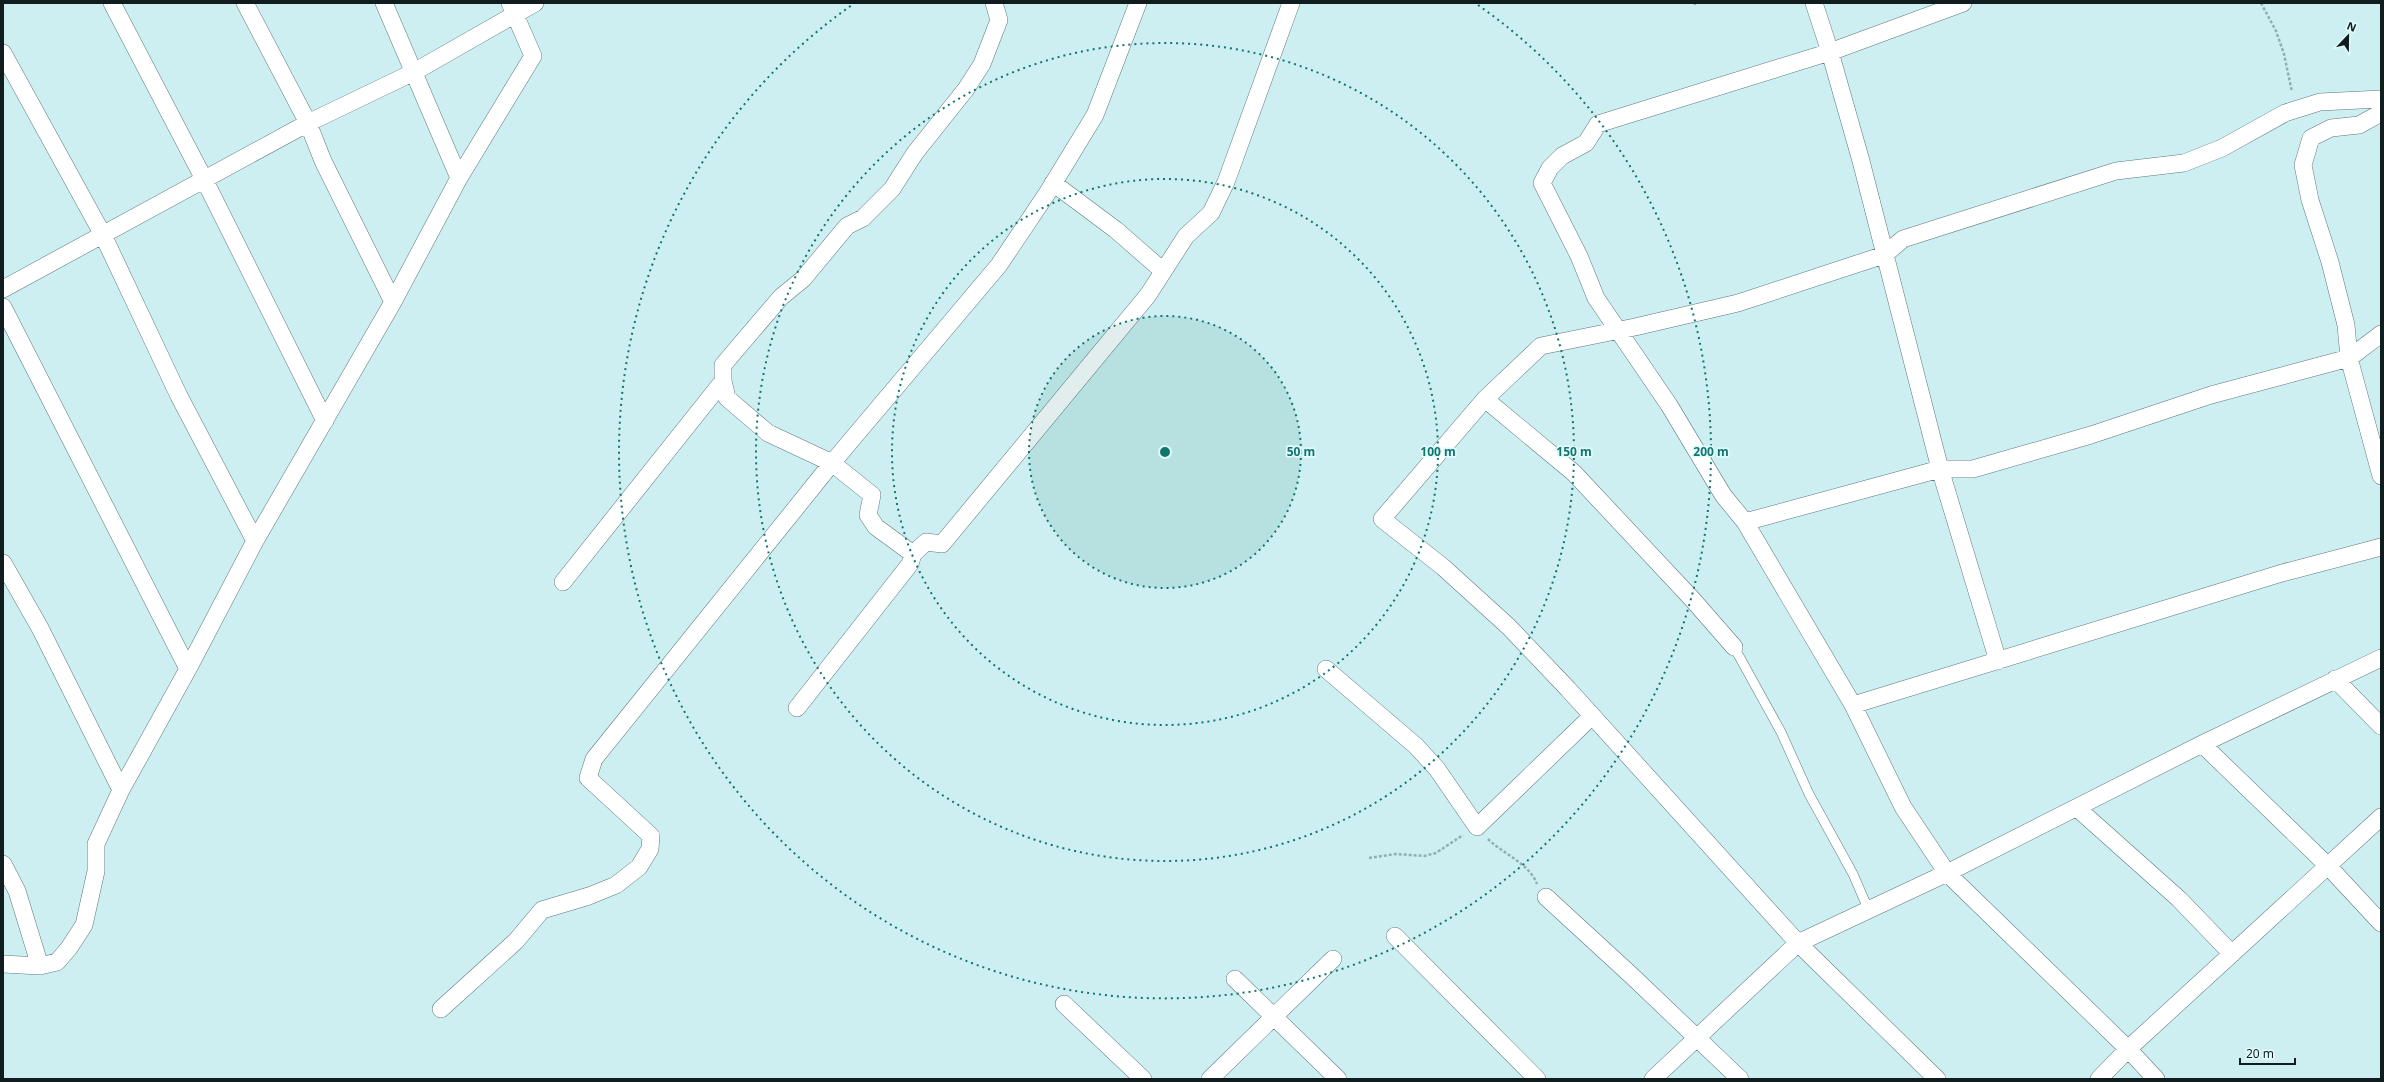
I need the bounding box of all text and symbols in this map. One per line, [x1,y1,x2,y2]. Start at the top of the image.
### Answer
north arrow [2328,16,2368,56]
text: N [2345,18,2359,35]
text: 50 m [1287,443,1315,460]
text: 100 m [1420,443,1456,460]
text: 150 m [1556,443,1592,460]
text: 200 m [1693,443,1729,460]
centre of rings [1158,445,1172,459]
scale bar [2240,1040,2295,1066]
text: 20 m [2246,1045,2274,1062]

